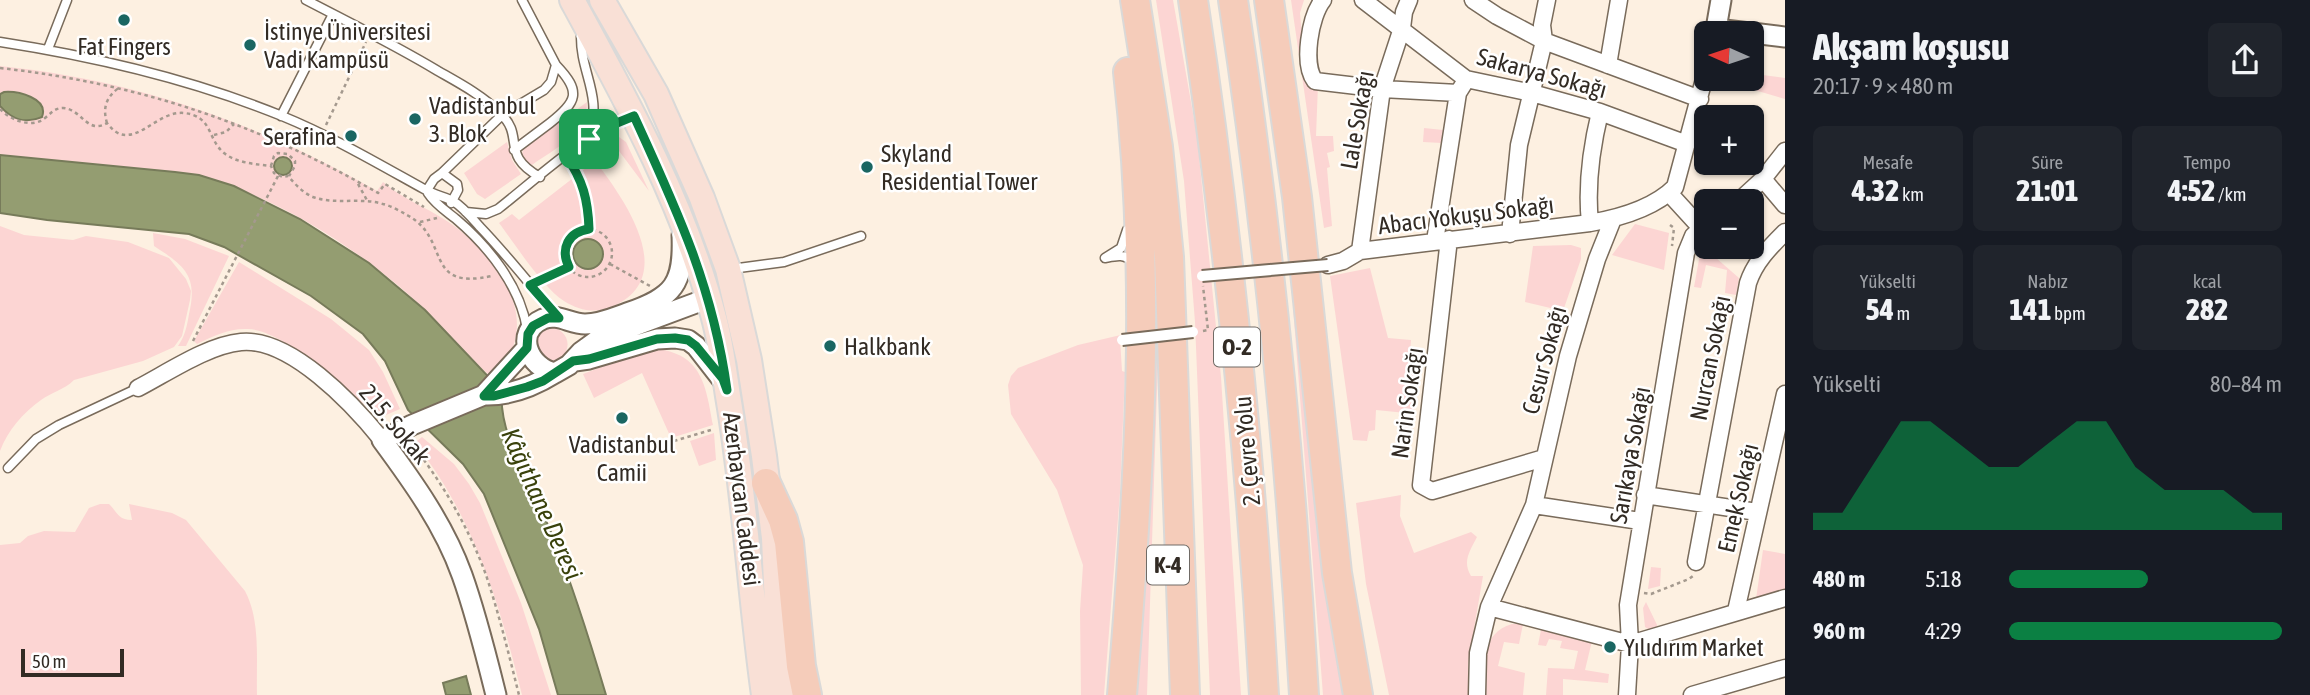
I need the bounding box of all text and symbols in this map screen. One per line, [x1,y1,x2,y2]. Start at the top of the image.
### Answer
marker: Fat Fingers [116,12,132,28]
place label: İstinye Üniversitesi Vadi Kampüsü [264,18,431,73]
north arrow [1694,21,1764,91]
map controls [1694,21,1764,259]
button: share [2208,23,2282,97]
text: Akşam koşusu [1813,25,2009,68]
place label: Fat Fingers [77,33,171,60]
marker: İstinye Üniversitesi Vadi Kampüsü [242,37,258,53]
street label: Sakarya Sokağı [1474,43,1610,103]
street label: Lale Sokağı [1335,69,1379,171]
text: 20:17 · 9 × 480 m [1813,73,1953,99]
place label: Vadistanbul 3. Blok [429,92,536,147]
button: + [1694,105,1764,175]
pin [559,109,619,169]
marker: Vadistanbul 3. Blok [407,111,423,127]
icon: arrive [570,120,608,158]
place label: Serafina [263,123,337,150]
marker: Serafina [343,128,359,144]
place label: Skyland Residential Tower [881,140,1038,195]
text: Mesafe [1862,151,1913,173]
text: Süre [2032,151,2063,173]
text: Tempo [2183,151,2231,173]
marker: Skyland Residential Tower [859,159,875,175]
text: 4.32 [1852,173,1899,207]
text: 21:01 [2016,173,2079,207]
text: 4:52 [2168,173,2215,207]
text: km [1899,183,1924,205]
text: /km [2215,183,2247,205]
button: − [1694,189,1764,259]
street label: Abacı Yokuşu Sokağı [1377,191,1555,239]
text: Yükselti [1860,270,1916,292]
text: Nabız [2027,270,2068,292]
text: kcal [2193,270,2222,292]
text: 54 [1866,292,1894,326]
text: 141 [2009,292,2052,326]
text: 282 [2186,292,2228,326]
street label: Nurcan Sokağı [1685,293,1735,423]
text: m [1894,302,1910,324]
text: bpm [2052,302,2086,324]
street label: Cesur Sokağı [1517,303,1571,417]
road number: O-2 [1214,328,1260,366]
place label: Halkbank [844,333,931,360]
marker: Halkbank [822,338,838,354]
street label: Narin Sokağı [1386,346,1428,460]
text: Yükselti [1813,371,1881,397]
text: 80–84 m [2210,371,2282,397]
street label: 215. Sokak [354,379,436,469]
street label: Sarıkaya Sokağı [1605,384,1655,526]
street label: 2. Çevre Yolu [1229,395,1265,507]
marker: Vadistanbul Camii [614,410,630,426]
street label: Azerbaycan Caddesi [718,411,766,587]
water label: Kâğıthane Deresi [495,423,589,585]
place label: Vadistanbul Camii [569,431,676,486]
street label: Emek Sokağı [1712,441,1764,555]
road number: K-4 [1147,545,1189,584]
text: 480 m [1813,566,1865,592]
text: 5:18 [1925,566,1962,592]
text: 960 m [1813,618,1865,644]
text: 4:29 [1925,618,1962,644]
place label: Yılıdırım Market [1624,634,1764,661]
marker: Yılıdırım Market [1602,639,1618,655]
scale bar [21,646,124,678]
text: 50 m [32,650,66,672]

